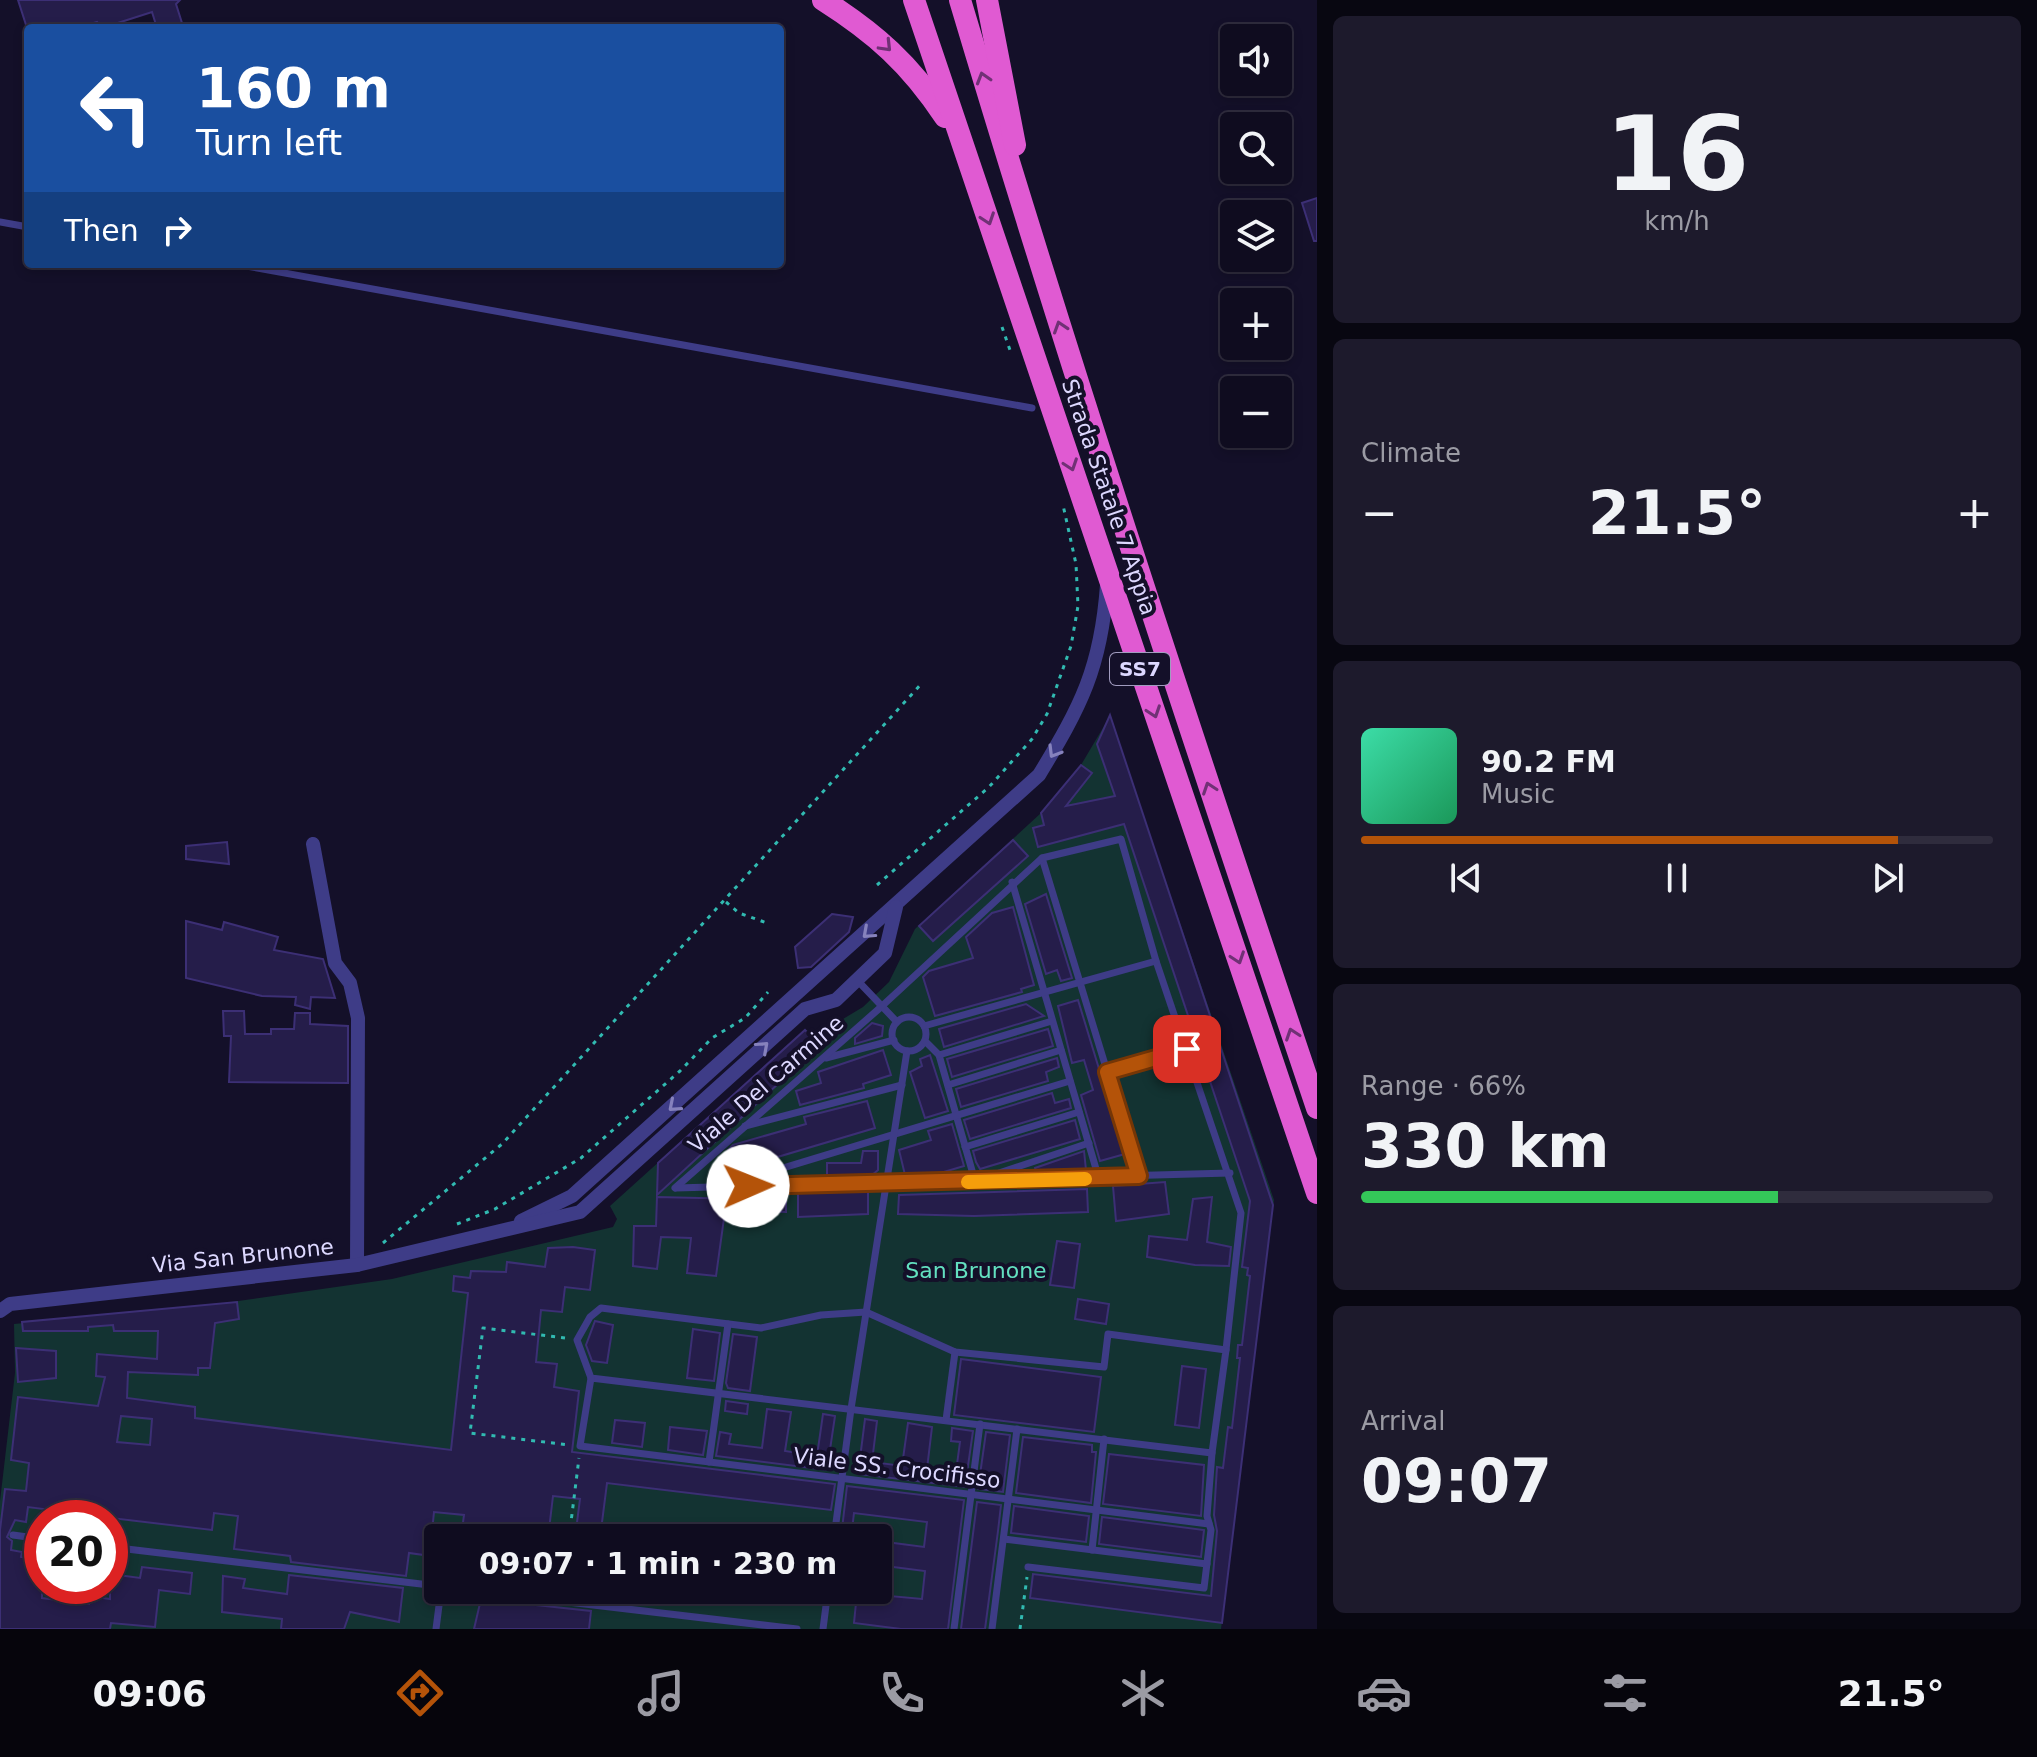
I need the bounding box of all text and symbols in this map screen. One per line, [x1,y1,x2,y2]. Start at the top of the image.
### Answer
map controls [1220,24,1292,448]
button: sound [1220,24,1292,96]
one-way arrow [876,36,890,51]
text: 160 m [196,55,391,120]
icon: left [64,56,168,160]
one-way arrow [976,72,992,86]
text: 16 [1605,93,1749,215]
button: search [1220,112,1292,184]
text: Turn left [196,122,342,163]
button: layers [1220,200,1292,272]
text: km/h [1644,206,1710,236]
icon: right [155,208,199,252]
one-way arrow [979,211,995,225]
text: Then [64,213,139,248]
button: + [1220,288,1292,360]
one-way arrow [1053,321,1069,335]
street label: Strada Statale 7 Appia [1057,376,1161,618]
button: − [1220,376,1292,448]
text: Climate [1361,438,1461,468]
one-way arrow [1062,457,1078,471]
text: 21.5° [1588,478,1766,548]
text: − [1361,487,1398,538]
text: + [1956,487,1993,538]
road number: SS7 [1110,653,1170,685]
one-way arrow [1145,704,1161,718]
one-way arrow [1048,743,1063,758]
text: 90.2 FM [1481,744,1616,779]
text: Music [1481,779,1555,809]
one-way arrow [1202,782,1218,796]
icon: previous [1444,856,1488,900]
icon: pause [1655,856,1699,900]
icon: next [1866,856,1910,900]
one-way arrow [863,923,877,938]
one-way arrow [1228,950,1244,964]
street label: Viale Del Carmine [683,1010,849,1158]
pin [1153,1015,1221,1083]
icon: arrive [1165,1027,1209,1071]
one-way arrow [1286,1028,1302,1042]
one-way arrow [753,1042,768,1057]
text: Range · 66% [1361,1071,1526,1101]
one-way arrow [669,1096,684,1111]
text: 330 km [1361,1111,1610,1181]
position arrow [706,1144,790,1228]
street label: Via San Brunone [151,1234,335,1278]
park label: San Brunone [905,1258,1047,1283]
text: Arrival [1361,1406,1445,1436]
street label: Viale SS. Crocifisso [792,1443,1002,1493]
text: 09:07 [1361,1446,1552,1516]
speed limit sign: 20 [24,1500,128,1604]
text: 09:07 · 1 min · 230 m [479,1546,837,1581]
icon: directions [392,1665,448,1721]
icon: music [633,1665,689,1721]
icon: phone [874,1665,930,1721]
icon: climate [1115,1665,1171,1721]
icon: car [1356,1665,1412,1721]
icon: filters [1597,1665,1653,1721]
text: 09:06 [92,1673,207,1714]
text: 21.5° [1838,1673,1944,1714]

